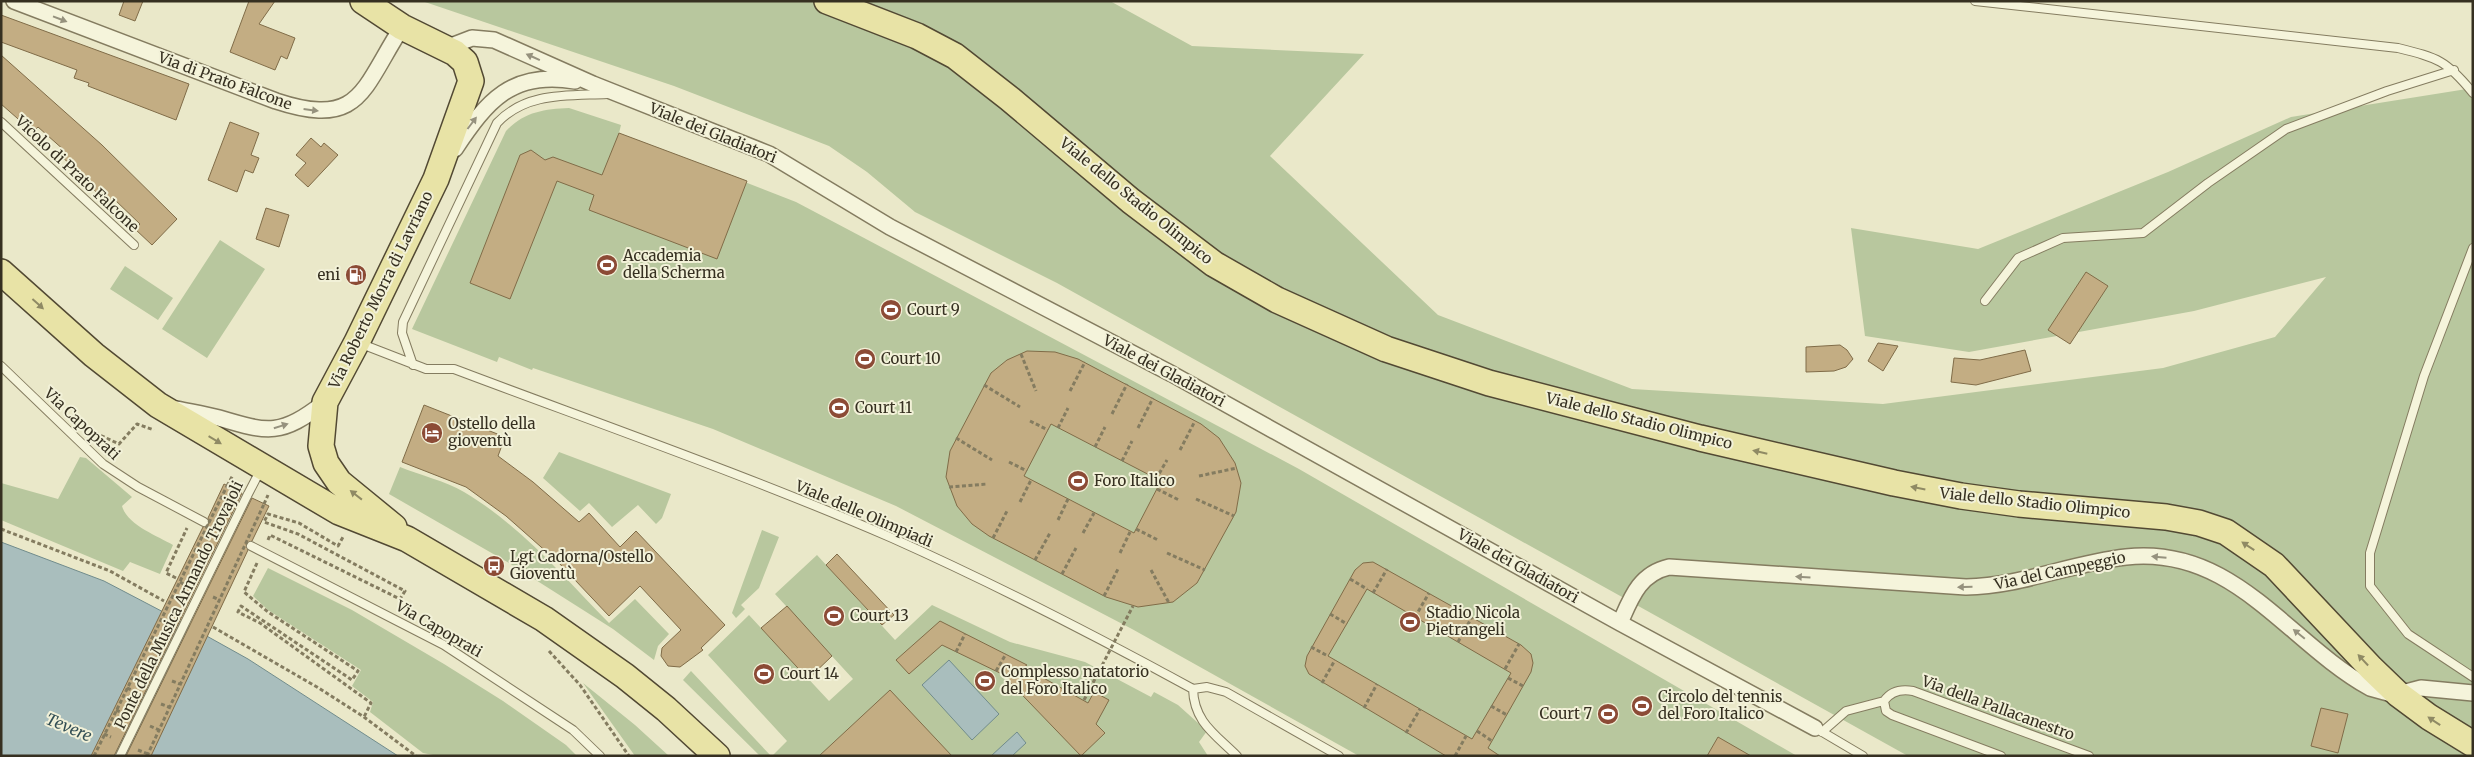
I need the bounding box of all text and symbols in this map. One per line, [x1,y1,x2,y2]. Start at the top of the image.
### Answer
one-way arrow [53,15,68,23]
street label: Via di Prato Falcone [155,47,295,114]
one-way arrow [526,53,540,61]
street label: Viale dei Gladiatori [646,98,780,167]
one-way arrow [303,106,319,114]
street label: Vicolo di Prato Falcone [11,111,143,236]
one-way arrow [467,117,478,130]
street label: Viale dello Stadio Olimpico [1055,132,1217,268]
street label: Via Roberto Morra di Lavriano [324,188,437,393]
place label: Accademia della Scherma [622,246,725,282]
sports icon: Accademia della Scherma [595,253,619,277]
fuel station icon: eni [344,263,368,287]
place label: eni [317,265,340,284]
one-way arrow [31,298,43,310]
sports icon: Court 9 [879,298,903,322]
place label: Court 9 [907,300,960,319]
street label: Viale dei Gladiatori [1099,330,1229,411]
sports icon: Court 10 [853,347,877,371]
place label: Court 10 [881,349,941,368]
street label: Via Capoprati [40,383,124,464]
street label: Viale dello Stadio Olimpico [1543,388,1734,453]
sports icon: Court 11 [827,396,851,420]
place label: Court 11 [855,398,912,417]
place label: Ostello della gioventù [448,414,535,450]
hotel icon: Ostello della gioventù [420,421,444,445]
one-way arrow [274,422,289,430]
one-way arrow [209,435,222,444]
one-way arrow [1753,448,1768,456]
sports icon: Foro Italico [1066,469,1090,493]
place label: Foro Italico [1094,471,1175,490]
street label: Viale delle Olimpiadi [792,476,936,551]
street label: Ponte della Musica Armando Trovajoli [110,477,247,732]
street label: Viale dello Stadio Olimpico [1938,483,2131,522]
one-way arrow [1910,484,1926,492]
one-way arrow [350,490,363,501]
street label: Viale dei Gladiatori [1453,524,1582,607]
one-way arrow [2241,541,2255,551]
place label: Lgt Cadorna/Ostello Gioventù [510,547,653,583]
street label: Via del Campeggio [1992,547,2127,594]
one-way arrow [2151,552,2167,560]
bus stop icon: Lgt Cadorna/Ostello Gioventù [482,554,506,578]
one-way arrow [1795,573,1811,581]
one-way arrow [1957,583,1973,591]
street label: Via Capoprati [392,596,486,661]
place label: Stadio Nicola Pietrangeli [1426,603,1520,639]
sports icon: Court 13 [822,604,846,628]
place label: Court 13 [850,606,909,625]
sports icon: Stadio Nicola Pietrangeli [1398,610,1422,634]
one-way arrow [2292,629,2305,640]
one-way arrow [2357,654,2369,666]
sports icon: Court 14 [752,662,776,686]
place label: Complesso natatorio del Foro Italico [1001,662,1149,698]
place label: Court 14 [780,664,839,683]
sports icon: Complesso natatorio del Foro Italico [973,669,997,693]
street label: Via della Pallacanestro [1918,671,2077,744]
place label: Circolo del tennis del Foro Italico [1658,687,1782,723]
sports icon: Circolo del tennis del Foro Italico [1630,694,1654,718]
sports icon: Court 7 [1596,702,1620,726]
place label: Court 7 [1540,704,1592,723]
water label: Tevere [43,708,95,746]
one-way arrow [2428,716,2441,726]

